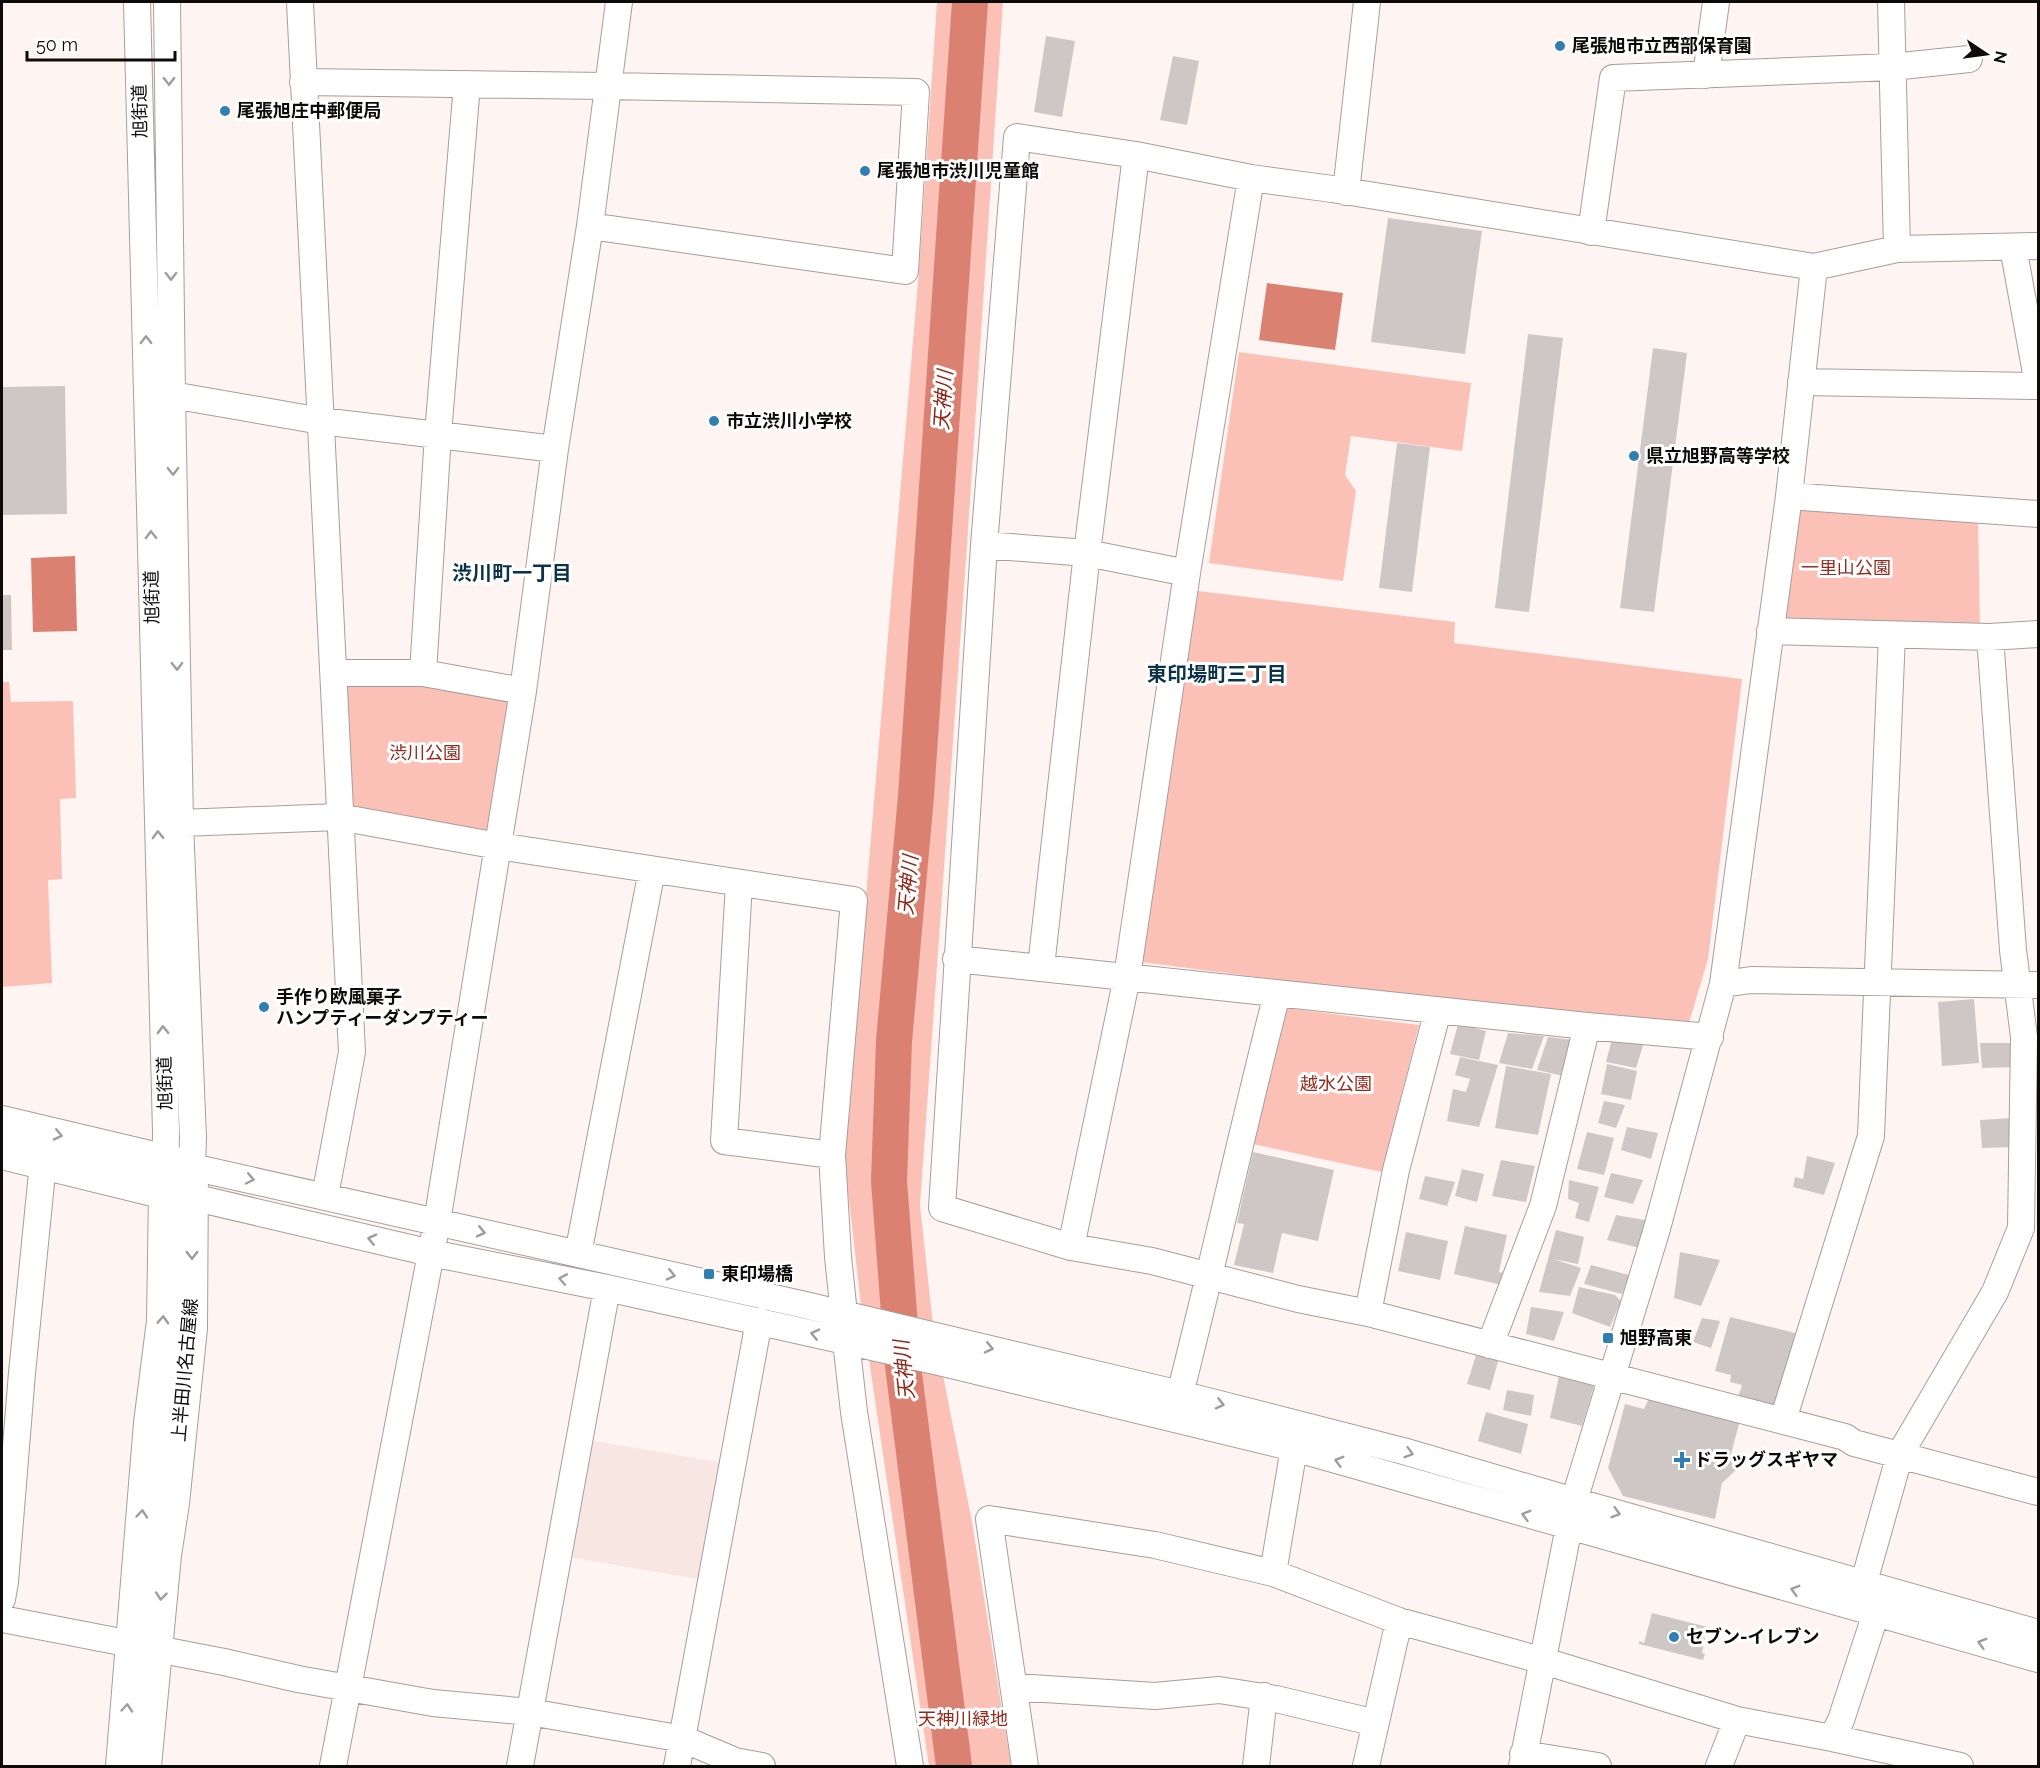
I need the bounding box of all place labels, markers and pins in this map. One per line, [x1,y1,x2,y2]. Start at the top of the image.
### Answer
place label: 尾張旭市立西部保育園 [1572,35,1752,56]
marker: 尾張旭市立西部保育園 [1553,39,1567,53]
place label: 尾張旭庄中郵便局 [237,100,381,121]
marker: 尾張旭庄中郵便局 [218,104,232,118]
place label: 尾張旭市渋川児童館 [877,160,1039,181]
marker: 尾張旭市渋川児童館 [858,164,872,178]
place label: 市立渋川小学校 [726,410,852,431]
marker: 市立渋川小学校 [707,414,721,428]
place label: 県立旭野高等学校 [1646,445,1790,466]
marker: 県立旭野高等学校 [1627,449,1641,463]
place label: 手作り欧風菓子 ハンプティーダンプティー [276,986,489,1028]
marker: 手作り欧風菓子 ハンプティーダンプティー [257,1000,271,1014]
place label: 東印場橋 [721,1263,793,1284]
marker: 東印場橋 [702,1267,716,1281]
place label: 旭野高東 [1620,1327,1692,1348]
marker: 旭野高東 [1601,1331,1615,1345]
place label: ドラッグスギヤマ [1694,1449,1838,1470]
marker: ドラッグスギヤマ [1675,1453,1689,1467]
place label: セブン-イレブン [1686,1626,1820,1647]
marker: セブン-イレブン [1667,1630,1681,1644]

